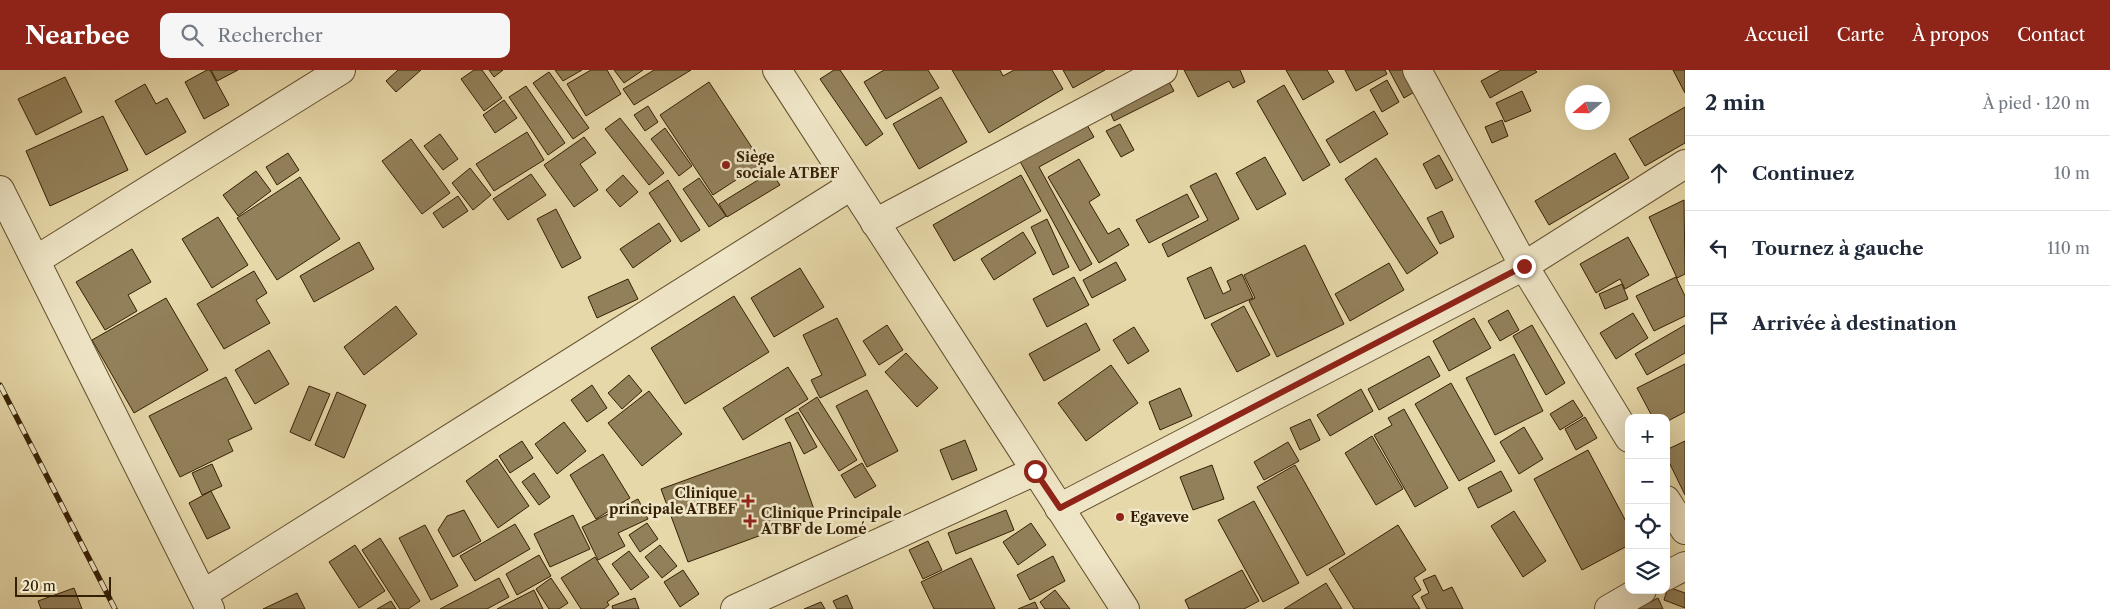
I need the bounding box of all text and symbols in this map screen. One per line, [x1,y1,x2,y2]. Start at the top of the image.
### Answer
search box [160,13,510,58]
text: Nearbee [25,21,130,50]
icon: search [178,21,206,49]
text: Rechercher [218,24,323,47]
text: Accueil [1745,24,1809,46]
text: Carte [1837,24,1884,46]
text: À propos [1912,24,1989,46]
text: Contact [2017,24,2085,46]
north arrow [1565,85,1610,130]
text: 2 min [1705,90,1765,115]
text: À pied · 120 m [1983,93,2090,113]
place label: Siège sociale ATBEF [736,148,840,182]
marker: Siège sociale ATBEF [720,159,732,171]
icon: ahead [1705,159,1733,187]
text: Continuez [1752,162,1854,185]
text: 10 m [2054,163,2090,183]
icon: left [1705,234,1733,262]
text: Tournez à gauche [1752,237,1924,260]
text: 110 m [2047,238,2090,258]
route end [1513,255,1536,278]
icon: arrive [1705,309,1733,337]
text: Arrivée à destination [1752,312,1957,335]
map controls [1625,414,1670,594]
button: + [1625,414,1670,459]
button: − [1625,459,1670,504]
route start [1024,460,1047,483]
place label: Clinique principale ATBEF [609,484,738,518]
marker: Clinique principale ATBEF [741,494,755,508]
place label: Clinique Principale ATBF de Lomé [760,504,902,538]
button: locate [1625,504,1670,549]
place label: Egaveve [1130,508,1189,526]
marker: Egaveve [1114,511,1126,523]
marker: Clinique Principale ATBF de Lomé [743,514,757,528]
button: layers [1625,549,1670,594]
scale bar [15,574,111,597]
text: 20 m [22,577,56,595]

